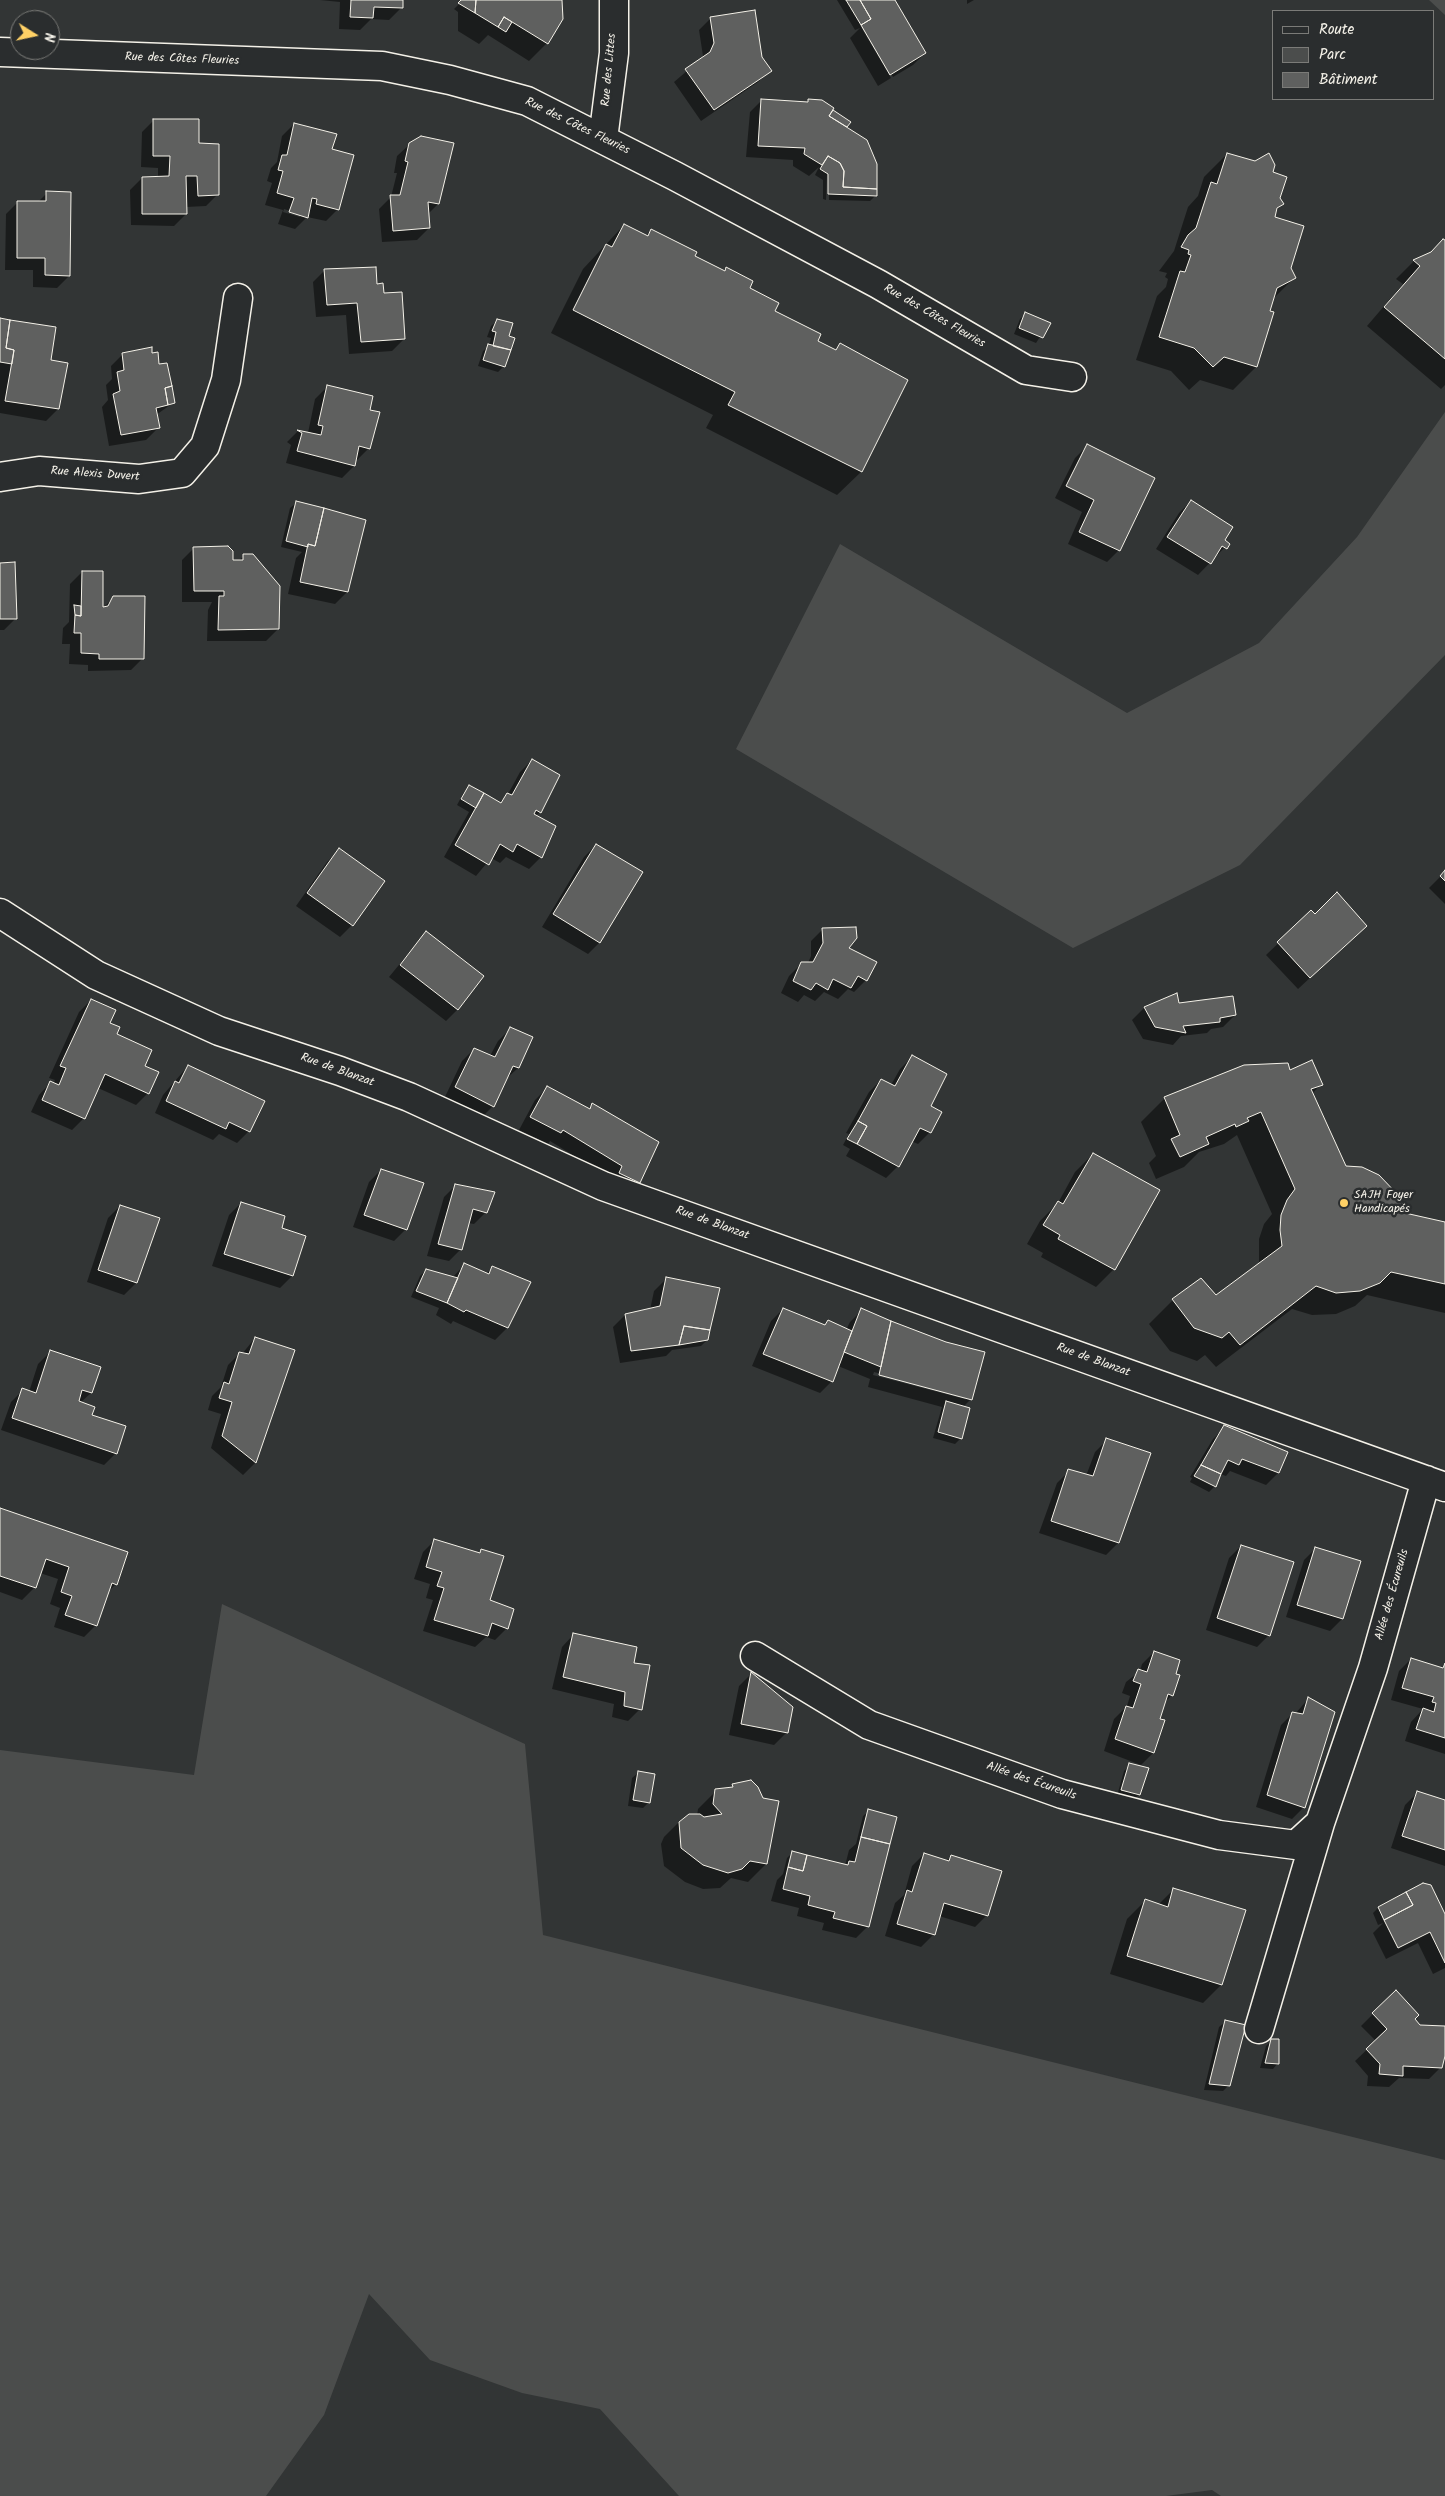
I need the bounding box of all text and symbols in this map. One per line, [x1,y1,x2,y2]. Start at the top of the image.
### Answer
north arrow [10,10,60,60]
legend [1272,10,1435,100]
text: Route [1319,18,1354,42]
text: N [37,31,60,44]
street label: Rue des Littes [600,33,620,107]
text: Parc [1319,43,1346,67]
street label: Rue des Côtes Fleuries [124,51,240,69]
text: Bâtiment [1319,68,1378,92]
street label: Rue des Côtes Fleuries [522,95,632,159]
street label: Rue des Côtes Fleuries [881,282,987,352]
street label: Rue Alexis Duvert [50,465,140,485]
street label: Rue de Blanzat [298,1051,376,1091]
place label: SAJH Foyer Handicapés [1354,1189,1413,1217]
marker: SAJH Foyer Handicapés [1338,1197,1350,1209]
street label: Rue de Blanzat [673,1204,751,1244]
street label: Rue de Blanzat [1054,1341,1132,1381]
street label: Allée des Écureuils [1373,1548,1413,1642]
street label: Allée des Écureuils [984,1760,1078,1804]

